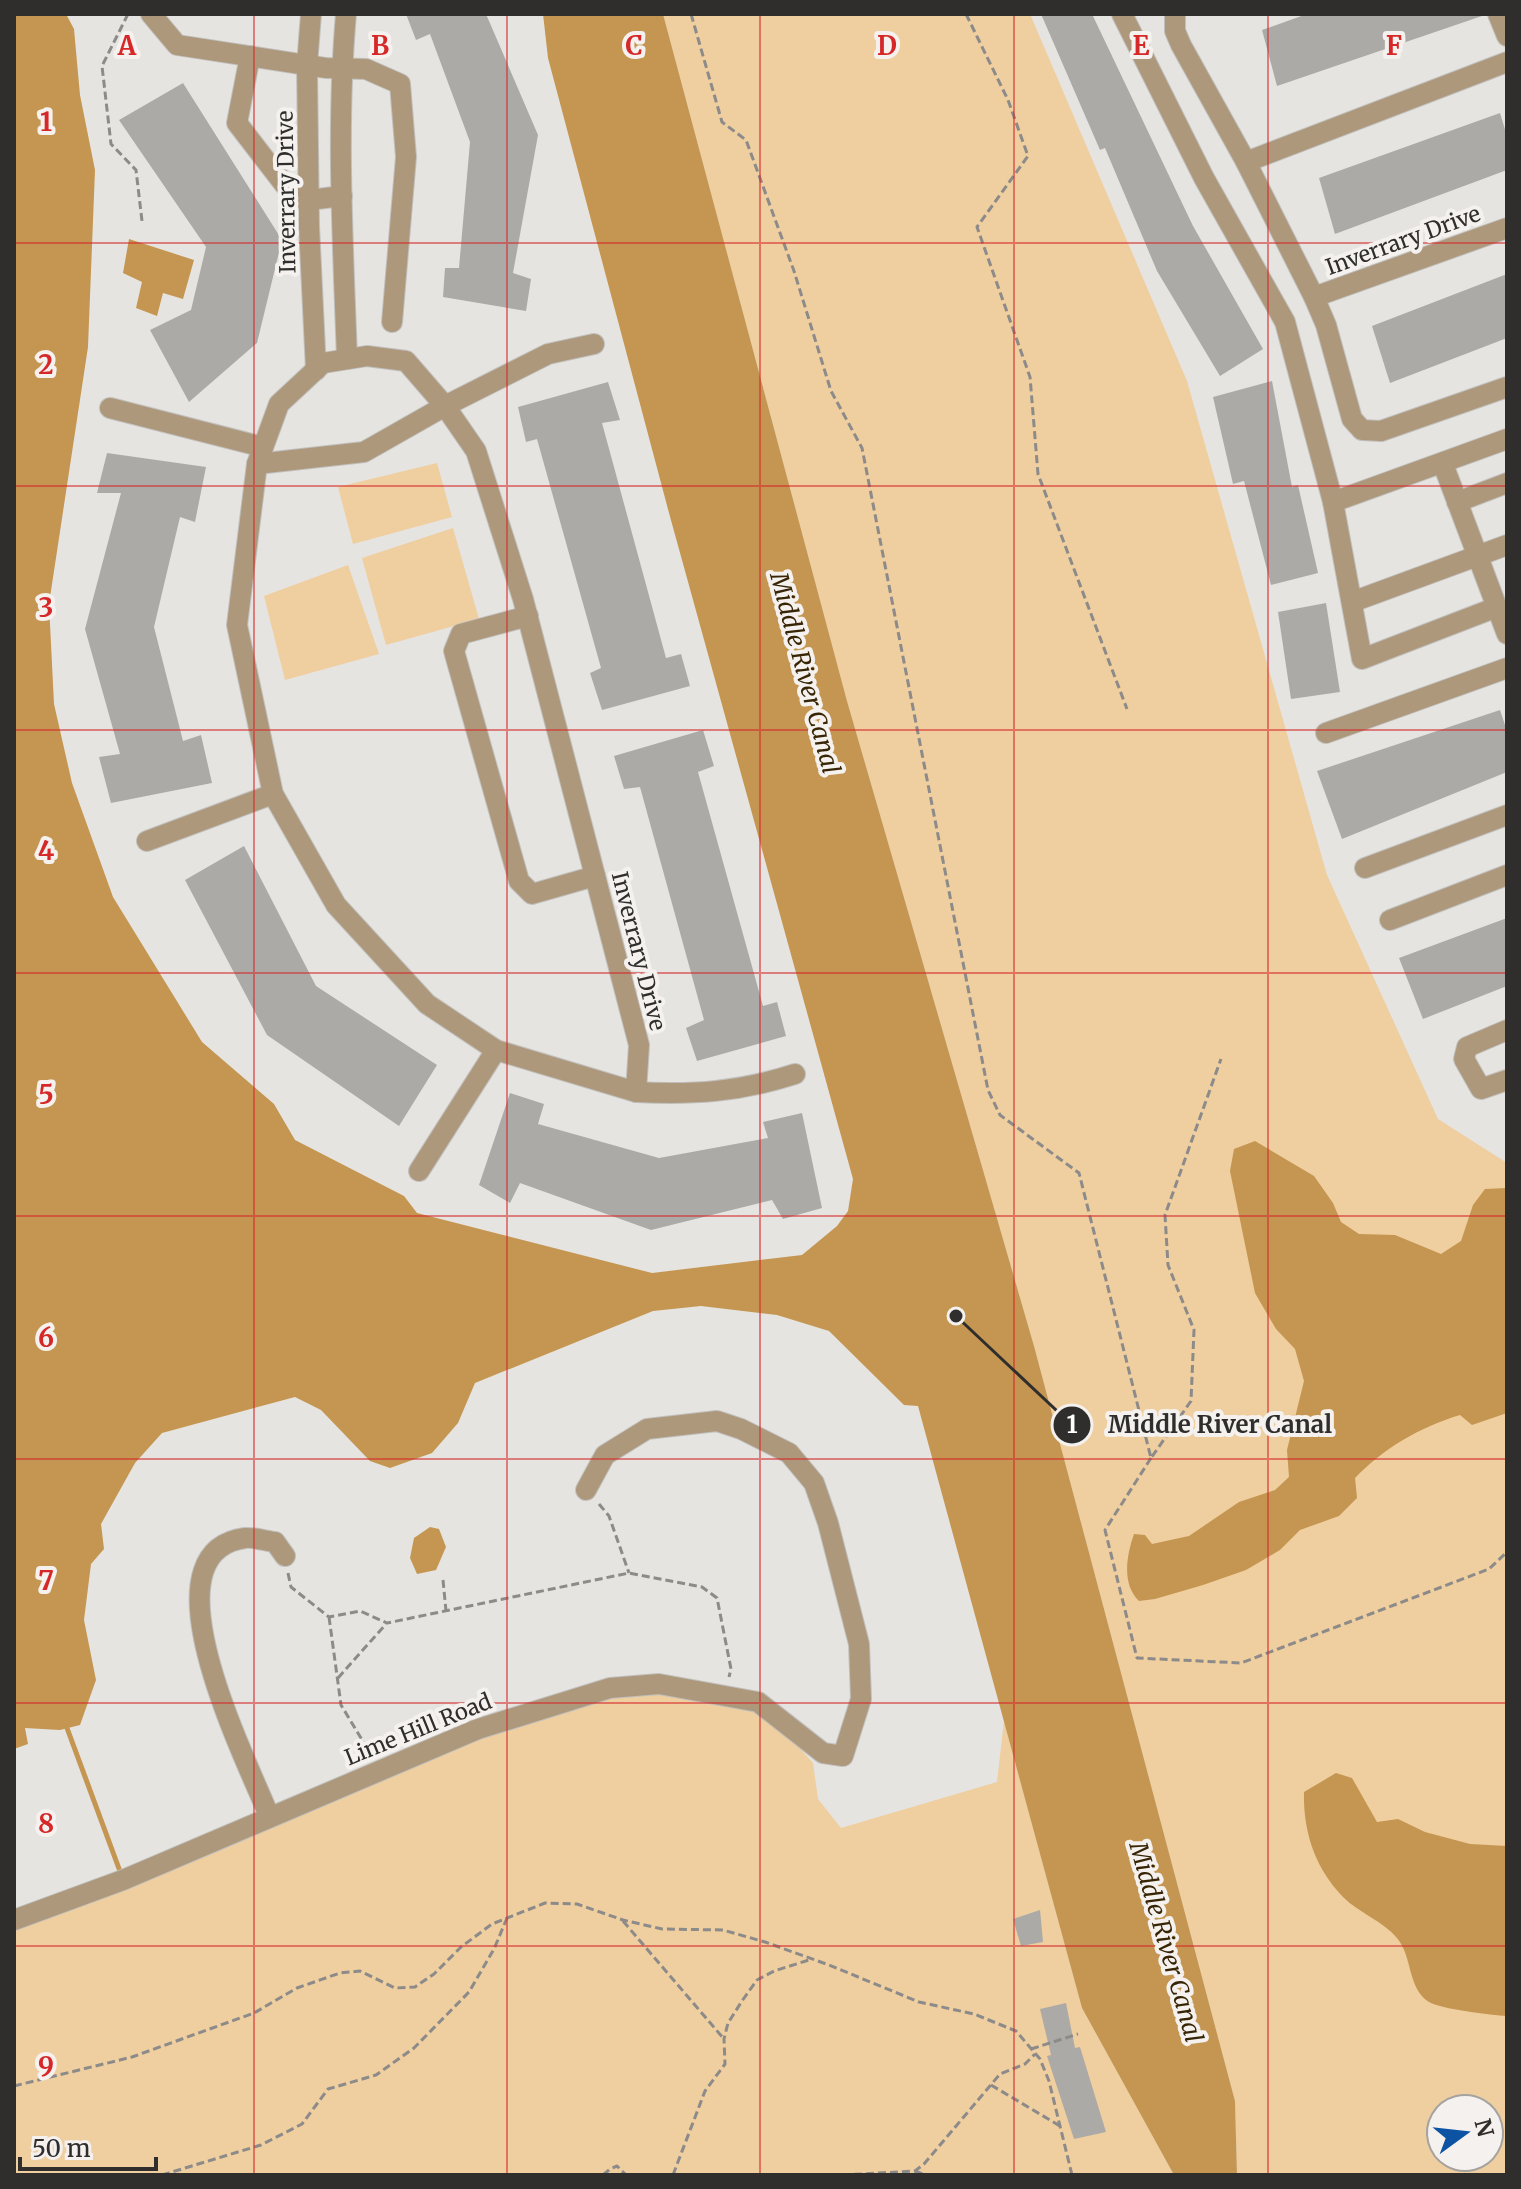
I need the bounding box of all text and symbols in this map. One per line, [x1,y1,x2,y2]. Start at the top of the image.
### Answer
text: A [117,29,137,62]
text: B [371,29,389,62]
text: C [625,29,643,62]
text: D [877,29,897,62]
text: E [1133,29,1150,62]
text: F [1386,29,1402,62]
text: 1 [40,105,52,138]
street label: Inverrary Drive [271,110,301,274]
street label: Inverrary Drive [1322,199,1484,281]
text: 2 [38,348,54,381]
water label: Middle River Canal [763,568,847,777]
text: 3 [39,591,53,624]
text: 4 [38,834,55,867]
street label: Inverrary Drive [606,869,672,1033]
text: 5 [38,1078,54,1111]
text: 6 [38,1321,54,1354]
callout: Middle River Canal [1052,1401,1348,1449]
text: 1 [1066,1409,1078,1440]
text: Middle River Canal [1108,1409,1332,1440]
text: 7 [38,1564,54,1597]
street label: Lime Hill Road [340,1687,496,1771]
text: 8 [38,1807,54,1840]
water label: Middle River Canal [1122,1837,1209,2046]
text: 9 [38,2050,54,2083]
north arrow [1425,2093,1505,2173]
text: N [1469,2116,1500,2140]
scale bar [20,2121,156,2171]
text: 50 m [32,2133,91,2164]

